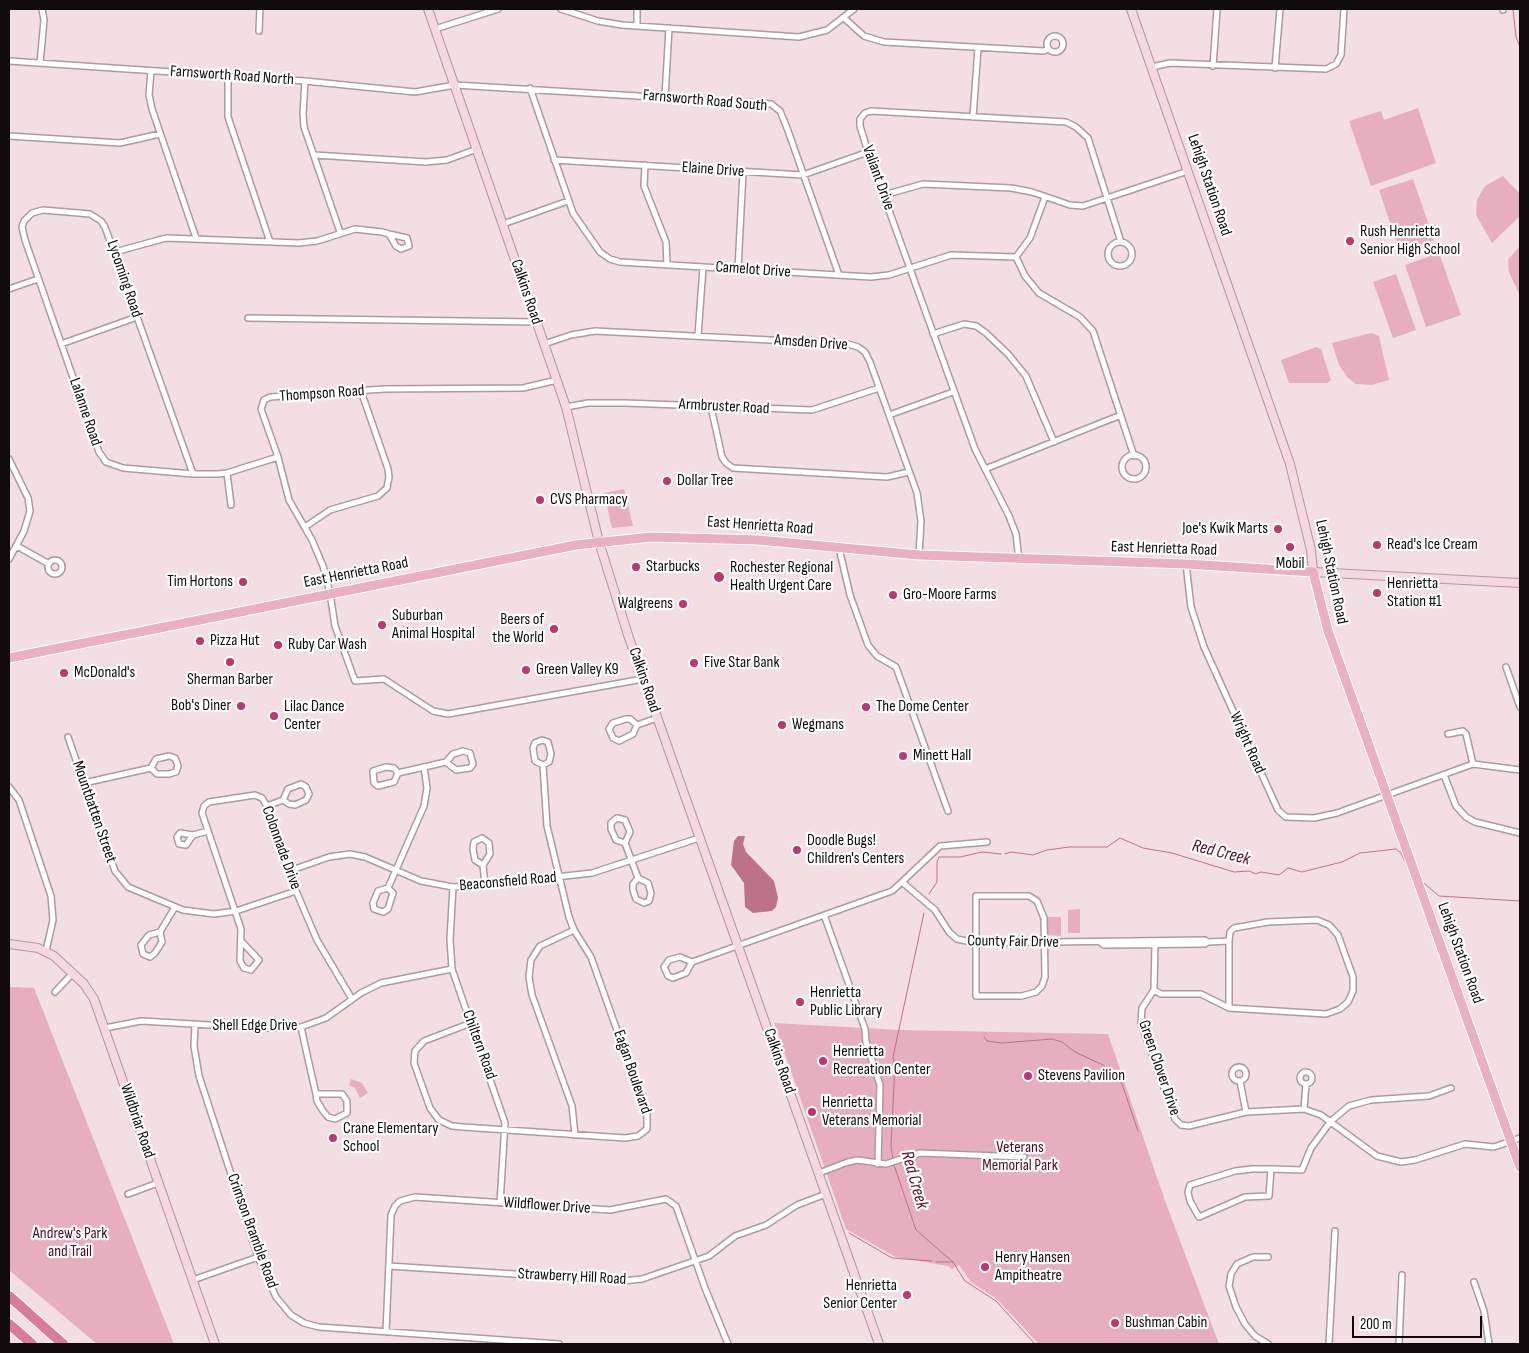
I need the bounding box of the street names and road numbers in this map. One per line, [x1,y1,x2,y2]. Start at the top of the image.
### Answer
street label: Farnsworth Road North [169,62,295,90]
street label: Farnsworth Road South [642,86,768,116]
street label: Lehigh Station Road [1183,132,1235,238]
street label: Valiant Drive [857,143,899,213]
street label: Elaine Drive [681,158,745,182]
street label: Lycoming Road [102,238,146,320]
street label: Calkins Road [506,257,546,327]
street label: Camelot Drive [715,258,791,282]
street label: Amsden Drive [774,331,848,355]
street label: Lalanne Road [64,376,106,448]
street label: Thompson Road [279,381,365,407]
street label: Armbruster Road [678,395,770,419]
street label: East Henrietta Road [706,513,814,539]
street label: Lehigh Station Road [1311,518,1351,626]
street label: East Henrietta Road [1111,538,1217,560]
street label: East Henrietta Road [302,553,410,593]
street label: Calkins Road [624,645,664,715]
street label: Wright Road [1225,709,1269,777]
street label: Mountbatten Street [68,758,120,866]
street label: Colonnade Drive [257,804,305,892]
street label: Beaconsfield Road [459,868,557,896]
street label: Lehigh Station Road [1433,900,1487,1006]
street label: County Fair Drive [967,932,1059,952]
street label: Chiltern Road [458,1008,500,1082]
street label: Shell Edge Drive [212,1016,298,1036]
street label: Green Clover Drive [1134,1018,1184,1118]
street label: Calkins Road [759,1026,799,1096]
street label: Eagan Boulevard [609,1028,655,1116]
street label: Wildbriar Road [115,1081,159,1161]
street label: Crimson Bramble Road [222,1171,282,1291]
street label: Wildflower Drive [503,1193,591,1219]
street label: Strawberry Hill Road [517,1265,627,1289]

